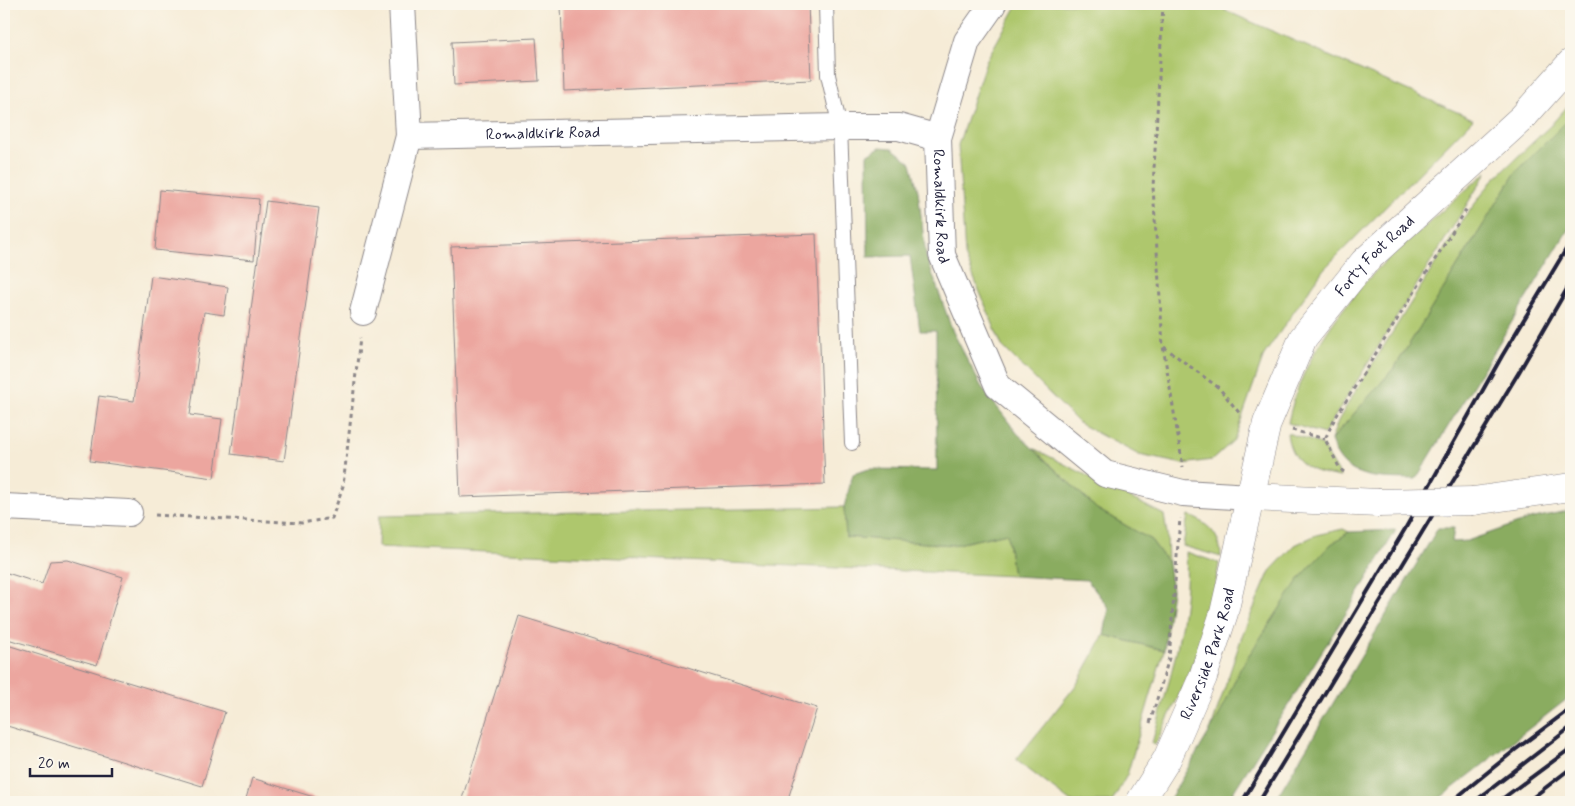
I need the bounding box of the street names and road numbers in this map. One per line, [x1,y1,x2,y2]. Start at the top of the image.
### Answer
street label: Romaldkirk Road [485,122,601,145]
street label: Romaldkirk Road [928,149,955,267]
street label: Forty Foot Road [1330,211,1419,301]
street label: Riverside Park Road [1175,586,1240,723]

